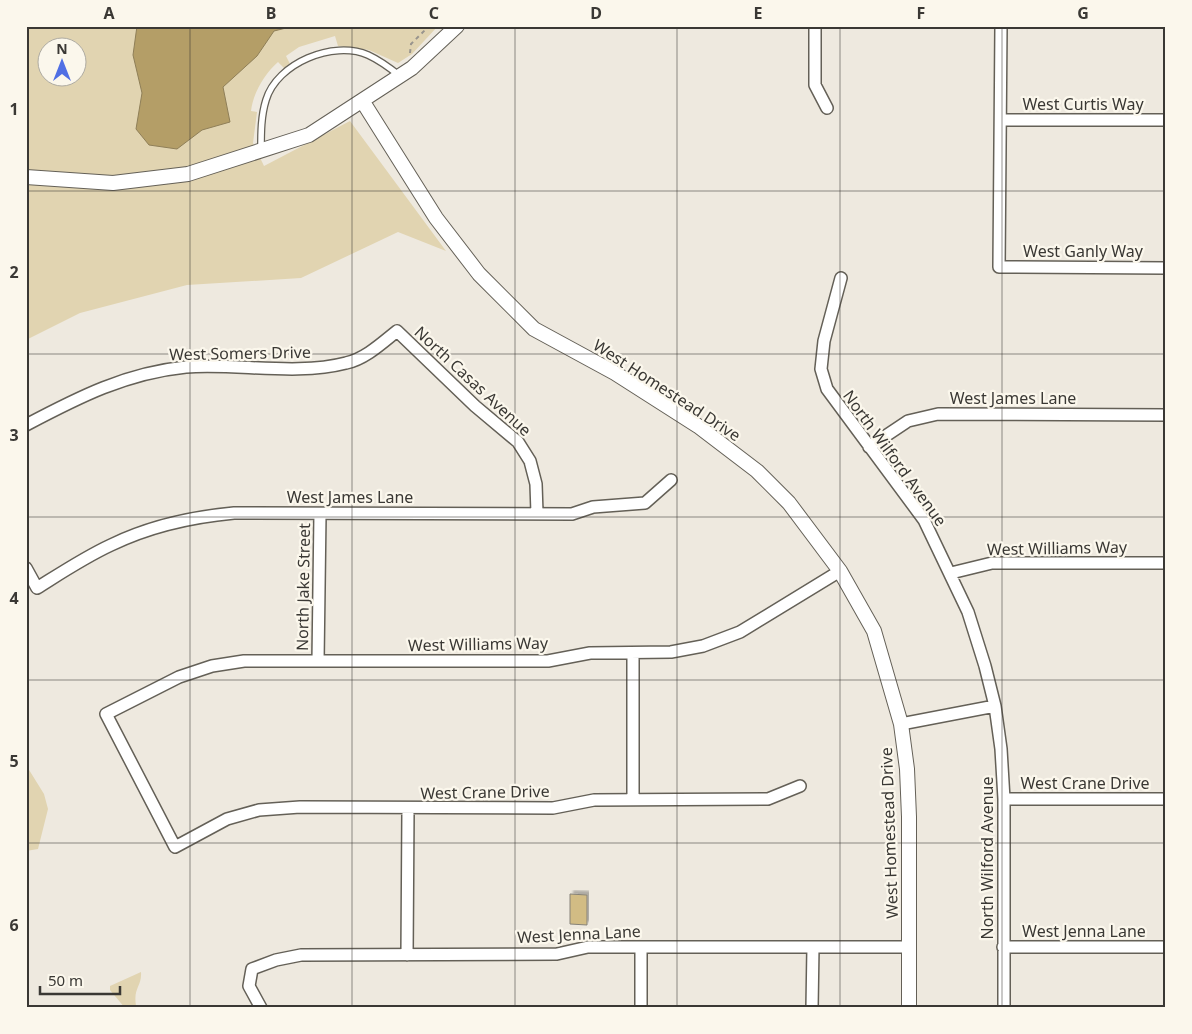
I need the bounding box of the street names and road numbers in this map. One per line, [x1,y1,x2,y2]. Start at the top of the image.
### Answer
street label: West Curtis Way [1022,93,1144,115]
street label: West Ganly Way [1023,240,1144,262]
street label: North Casas Avenue [410,321,536,441]
street label: West Homestead Drive [589,334,745,446]
street label: West Somers Drive [169,341,311,365]
street label: North Wilford Avenue [838,386,952,530]
street label: West James Lane [950,387,1076,409]
street label: West James Lane [287,486,413,508]
street label: North Jake Street [291,523,315,651]
street label: West Williams Way [987,536,1128,560]
street label: West Williams Way [408,632,549,656]
street label: West Homestead Drive [875,747,903,919]
street label: West Crane Drive [1020,772,1150,794]
street label: North Wilford Avenue [976,776,998,940]
street label: West Crane Drive [420,780,550,804]
street label: West Jenna Lane [517,920,641,948]
street label: West Jenna Lane [1022,920,1146,942]

